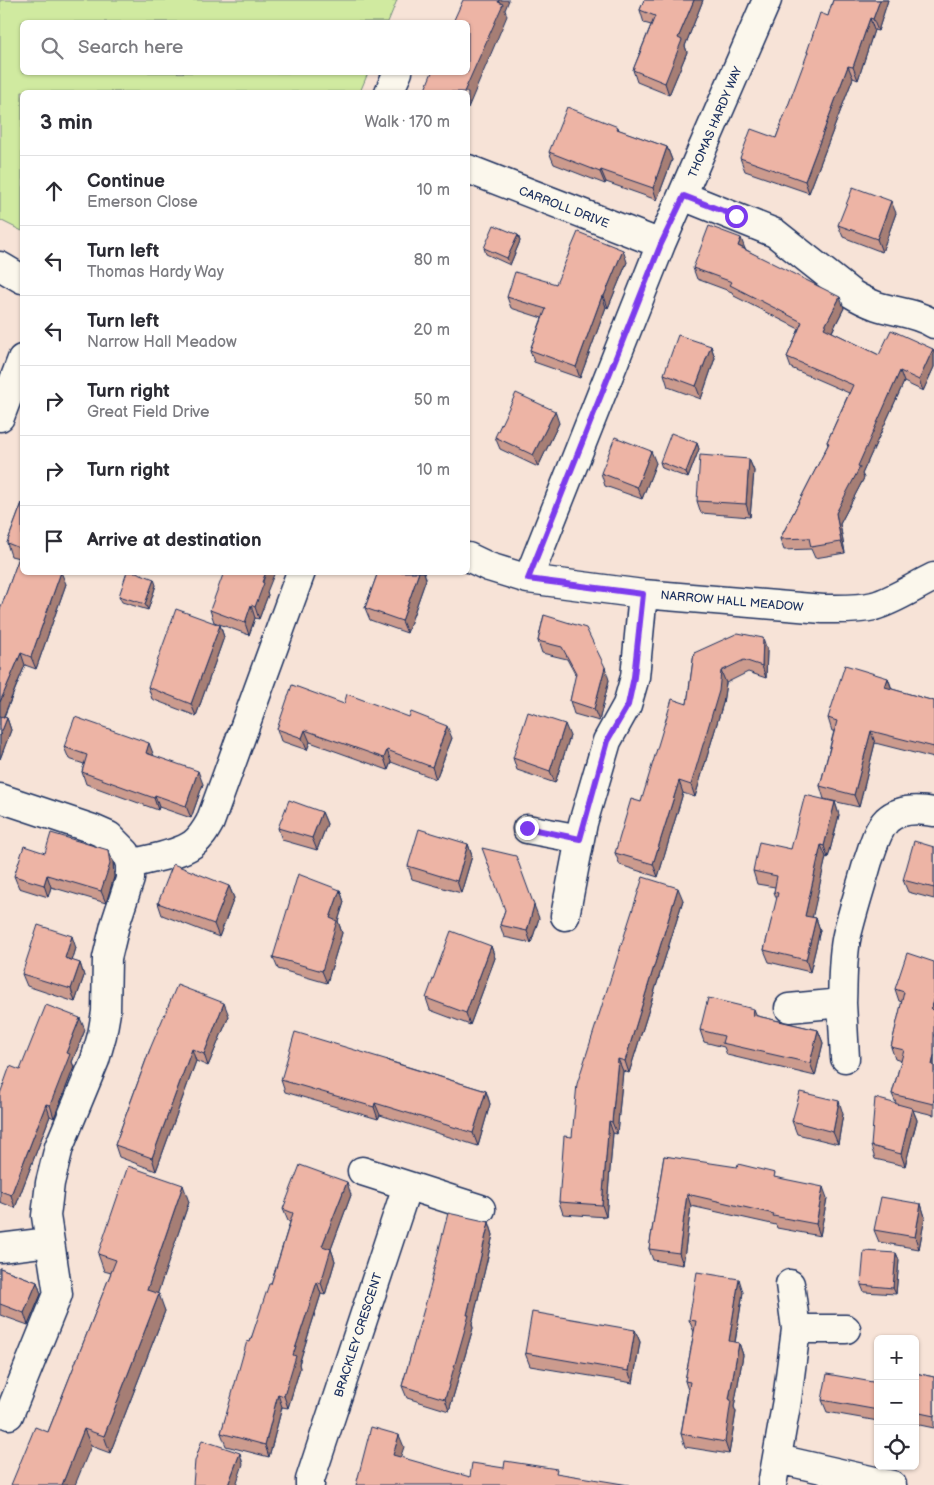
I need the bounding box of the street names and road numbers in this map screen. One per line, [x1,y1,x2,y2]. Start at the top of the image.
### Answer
street label: THOMAS HARDY WAY [685,64,746,180]
street label: CARROLL DRIVE [517,183,611,232]
street label: NARROW HALL MEADOW [660,588,804,615]
street label: BRACKLEY CRESCENT [331,1270,386,1399]

